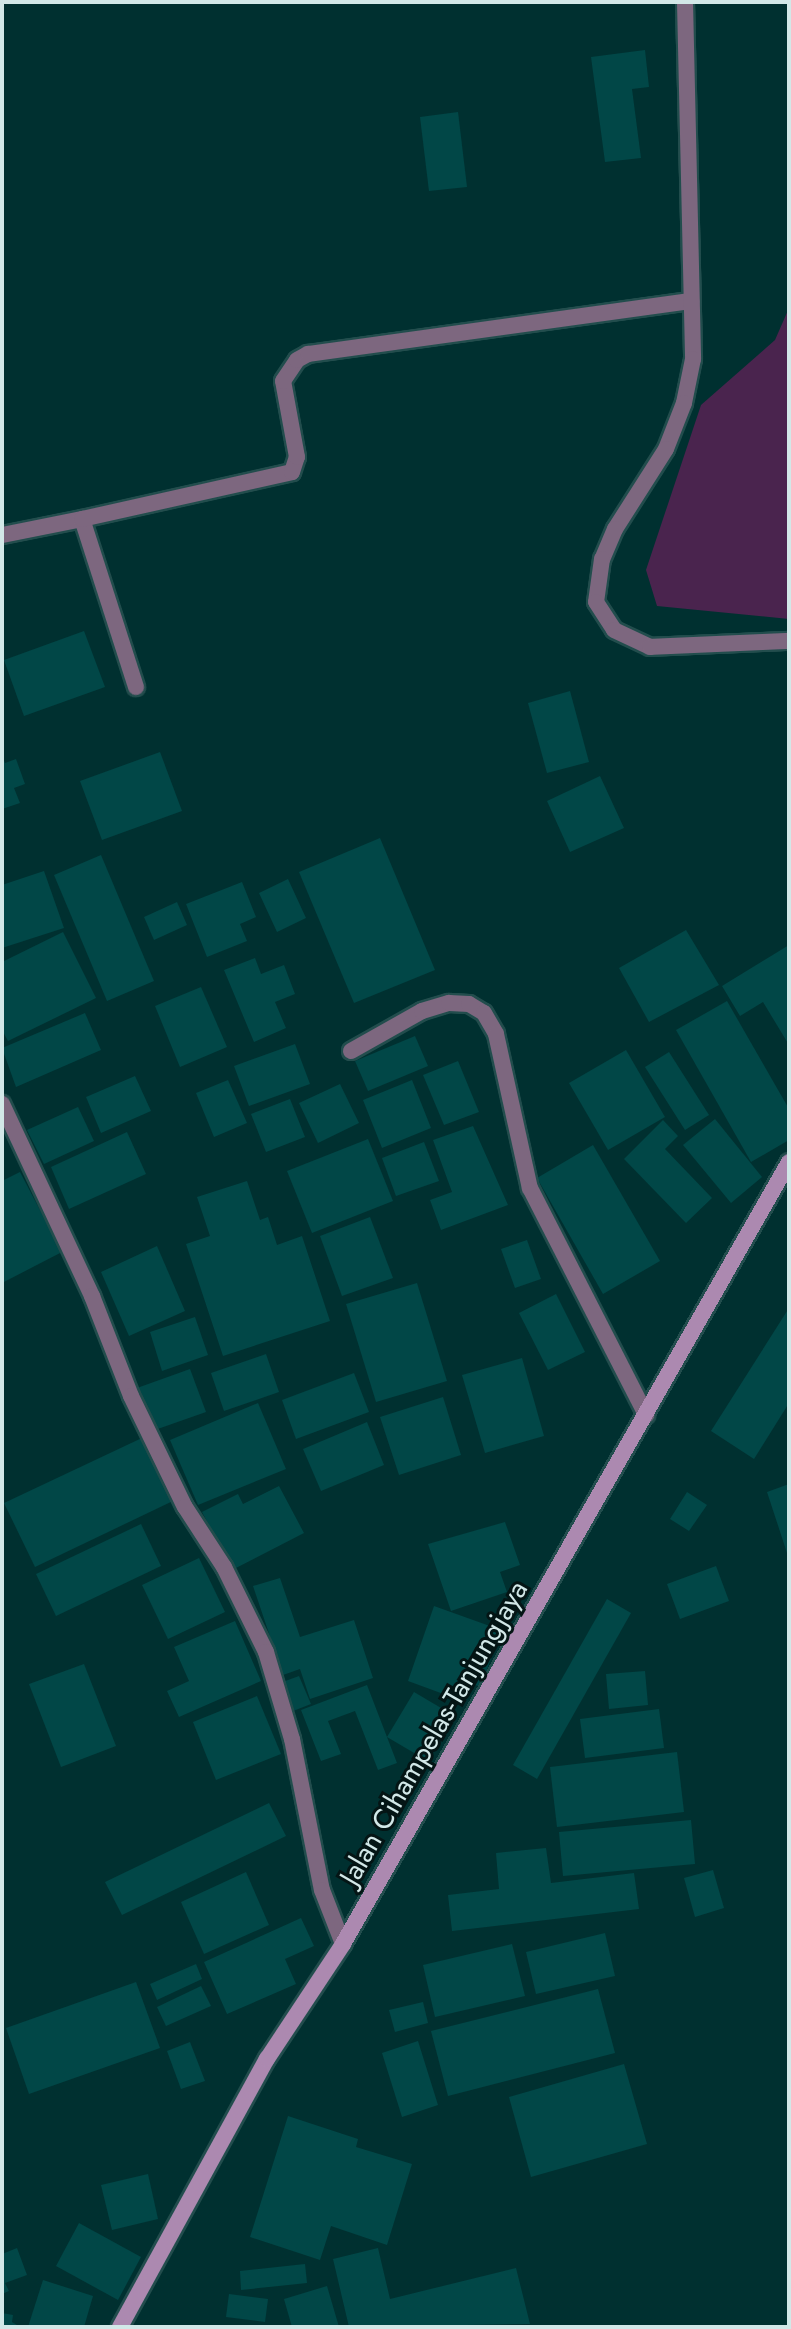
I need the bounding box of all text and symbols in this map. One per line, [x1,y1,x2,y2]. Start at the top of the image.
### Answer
street label: Jalan Cihampelas-Tanjungjaya [333,1575,535,1891]

